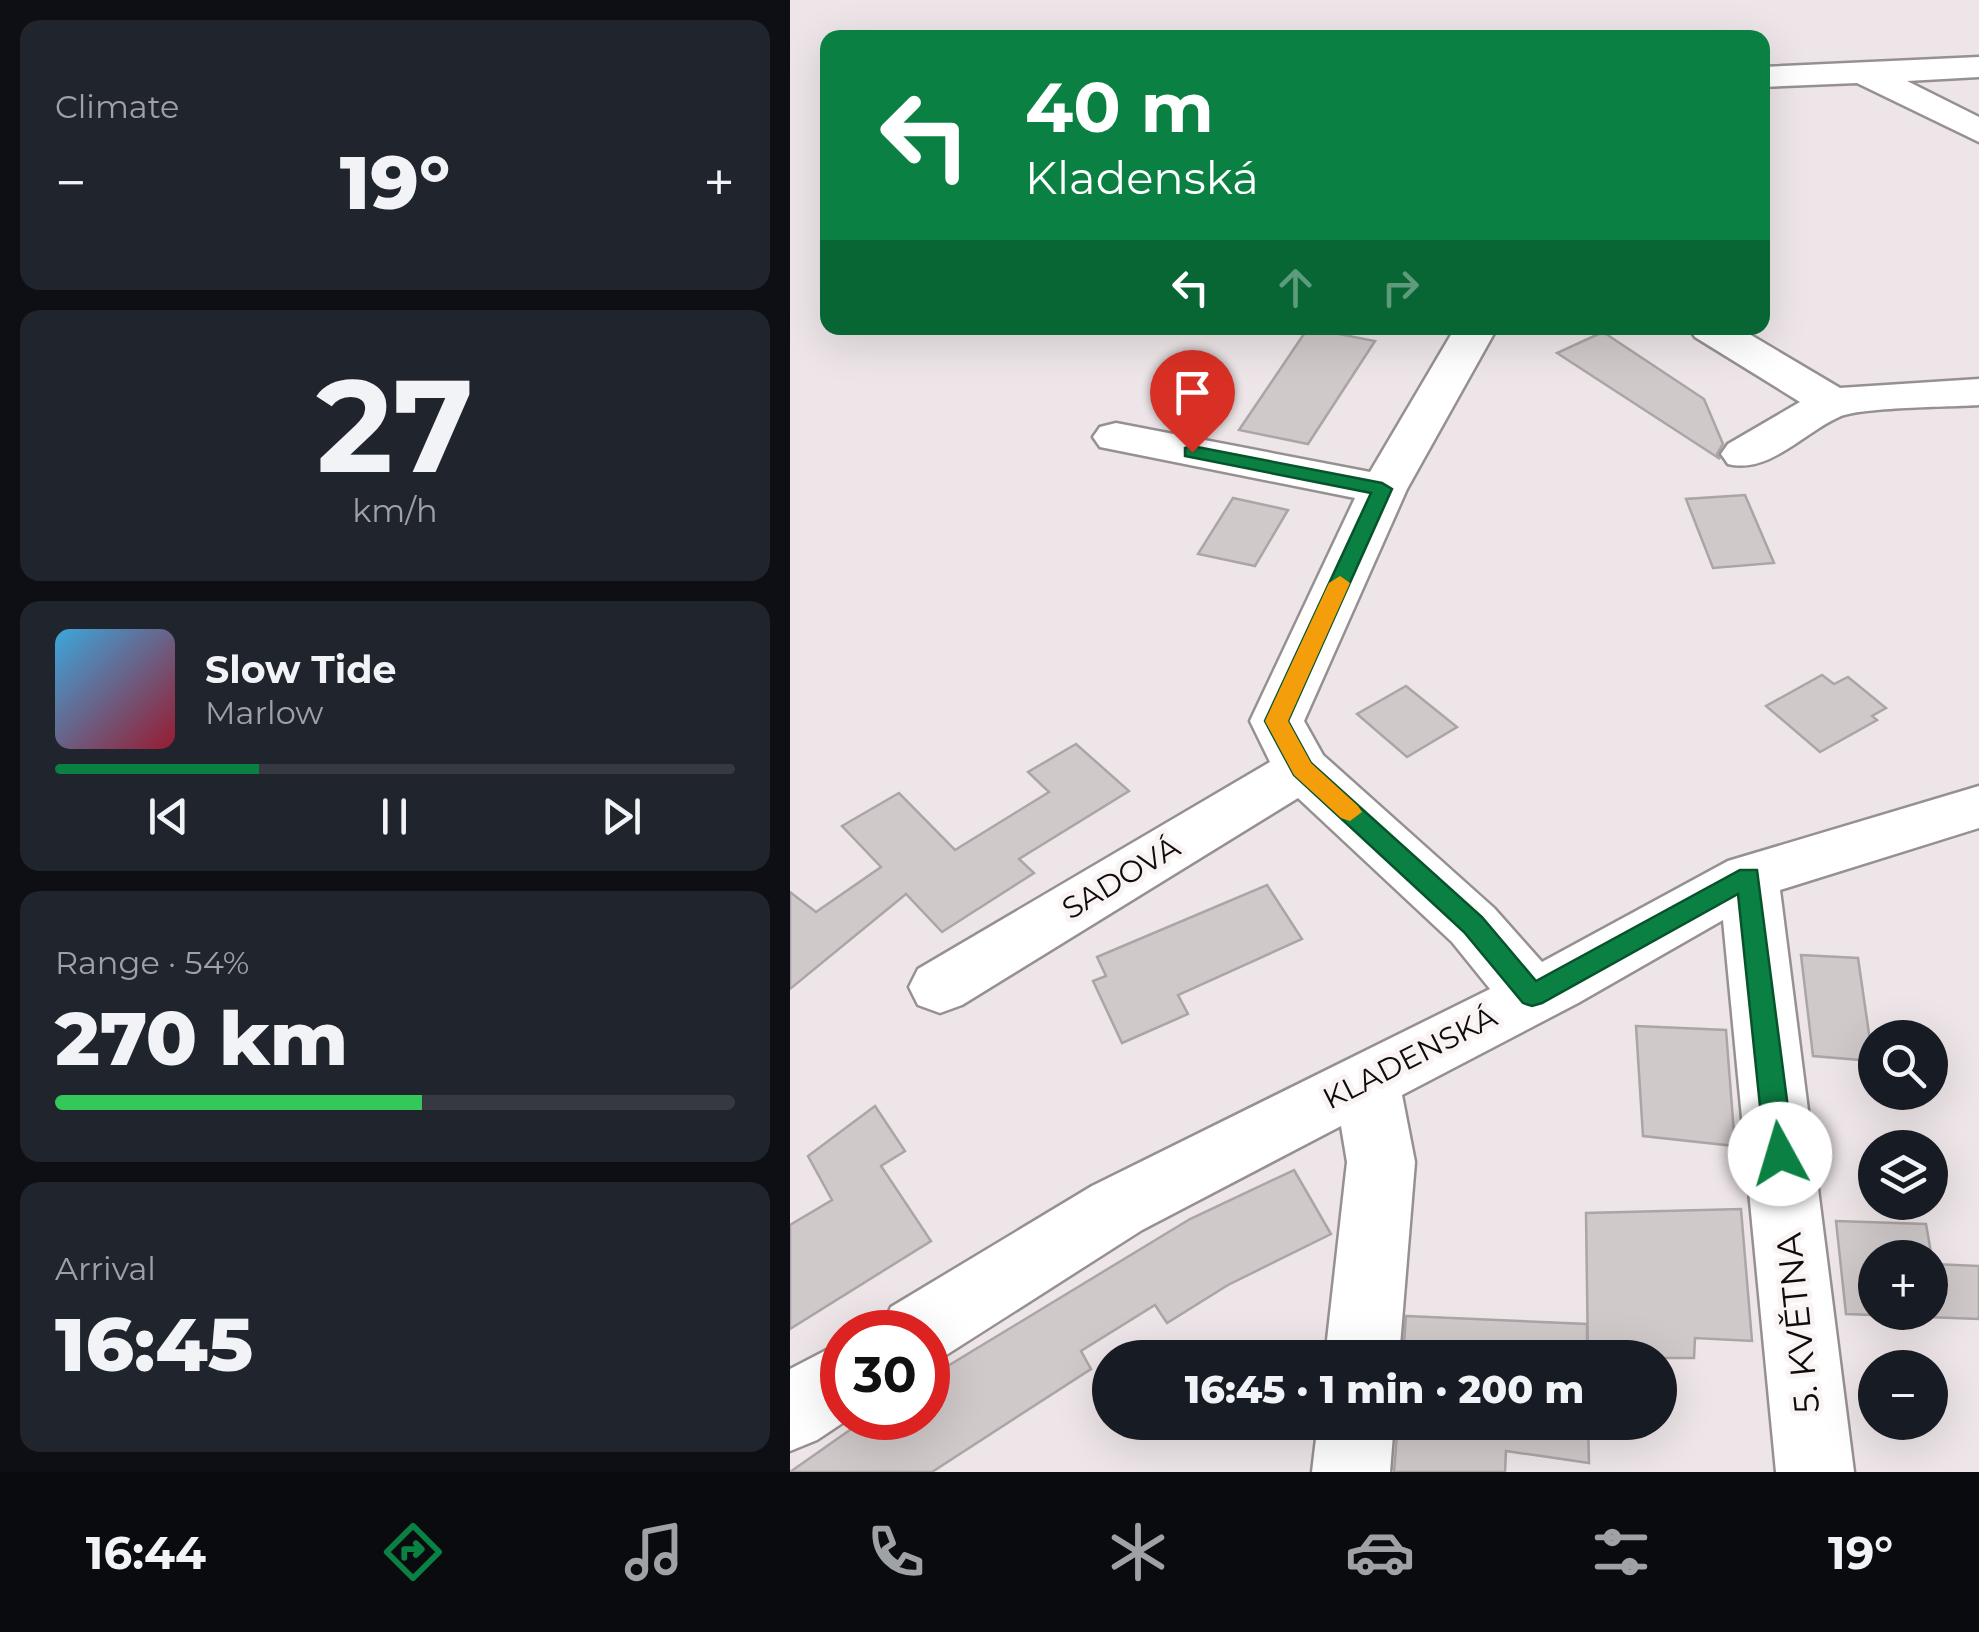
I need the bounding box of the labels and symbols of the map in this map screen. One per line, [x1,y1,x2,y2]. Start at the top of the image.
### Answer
pin [1150,350,1235,453]
street label: SADOVÁ [1055,828,1187,927]
street label: KLADENSKÁ [1317,998,1503,1117]
position arrow [1728,1102,1832,1206]
street label: 5. KVĚTNA [1767,1230,1828,1415]
speed limit sign: 30 [820,1310,950,1440]

